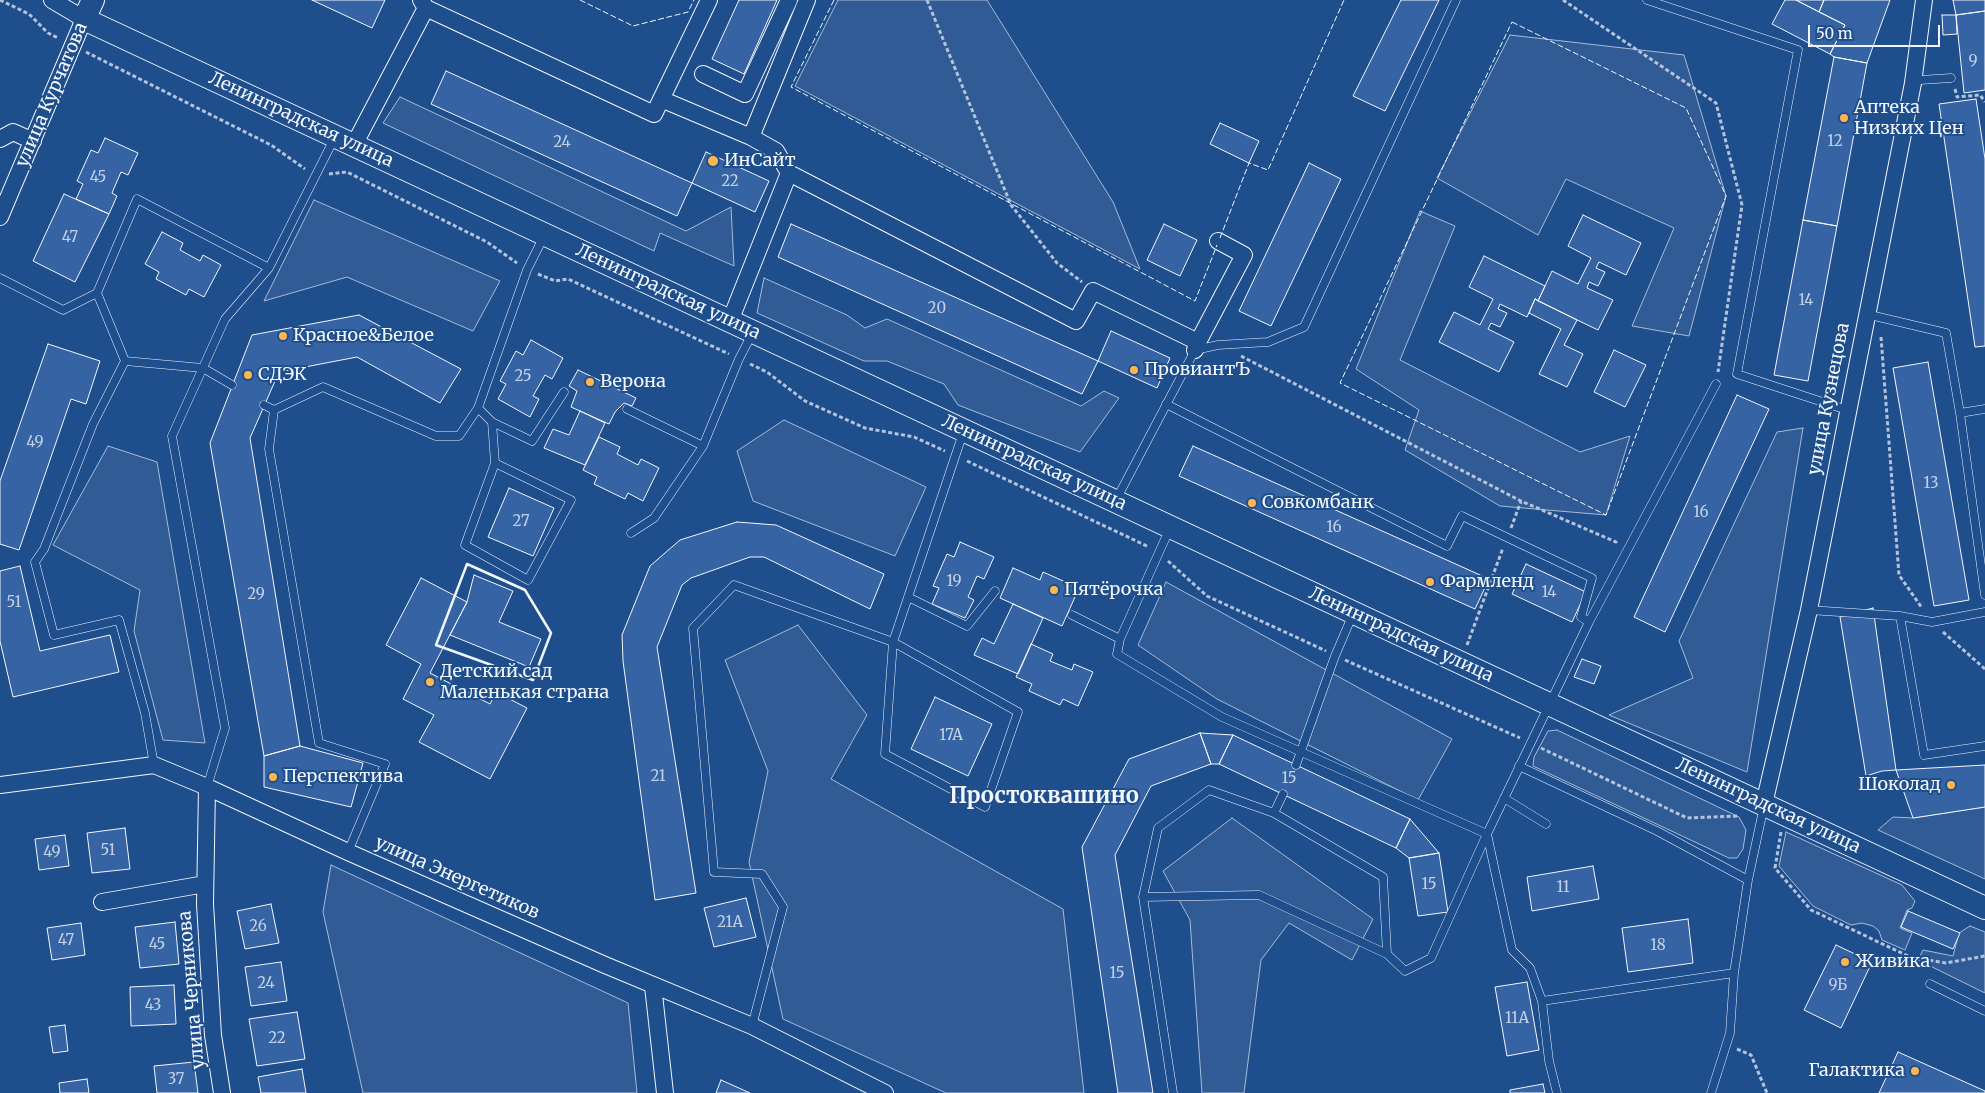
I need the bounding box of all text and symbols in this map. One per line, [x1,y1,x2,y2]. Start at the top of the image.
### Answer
scale bar [1810,15,1942,47]
street label: улица Курчатова [12,19,92,171]
text: 50 m [1816,24,1853,43]
house number: 9 [1968,53,1978,71]
street label: Ленинградская улица [205,68,397,172]
place label: Аптека Низких Цен [1854,97,1964,140]
marker: Аптека Низких Цен [1838,112,1850,124]
house number: 12 [1827,133,1843,151]
house number: 24 [553,134,571,152]
place label: ИнСайт [724,150,796,172]
marker: ИнСайт [706,154,720,168]
house number: 45 [90,169,106,187]
house number: 22 [721,173,739,191]
house number: 47 [62,229,78,247]
street label: Ленинградская улица [572,240,764,344]
house number: 14 [1798,292,1814,310]
house number: 20 [928,300,946,318]
street label: улица Кузнецова [1804,321,1854,477]
place label: Красное&Белое [293,325,434,347]
marker: Красное&Белое [277,330,289,342]
place label: ПровиантЪ [1144,359,1250,381]
place label: СДЭК [258,364,307,386]
marker: ПровиантЪ [1128,364,1140,376]
house number: 25 [514,368,532,386]
marker: СДЭК [242,369,254,381]
place label: Верона [600,371,666,393]
marker: Верона [584,376,596,388]
street label: Ленинградская улица [938,411,1130,515]
house number: 49 [26,434,44,452]
house number: 13 [1924,475,1938,493]
place label: Совкомбанк [1262,492,1374,514]
marker: Совкомбанк [1246,497,1258,509]
house number: 16 [1693,504,1709,522]
house number: 27 [513,513,529,531]
house number: 16 [1326,519,1342,537]
place label: Фармленд [1440,571,1534,593]
house number: 19 [946,573,962,591]
marker: Фармленд [1424,576,1436,588]
place label: Пятёрочка [1064,579,1163,601]
street label: Ленинградская улица [1305,583,1497,687]
marker: Пятёрочка [1048,584,1060,596]
house number: 14 [1541,584,1557,602]
house number: 29 [247,586,265,604]
house number: 51 [7,594,21,612]
place label: Детский сад Маленькая страна [440,661,609,704]
marker: Детский сад Маленькая страна [424,676,436,688]
house number: 17А [939,727,963,745]
street label: Ленинградская улица [1672,754,1864,858]
place label: Перспектива [283,766,403,788]
house number: 21 [650,768,666,786]
house number: 15 [1281,770,1297,788]
marker: Перспектива [267,771,279,783]
place label: Шоколад [1858,774,1941,796]
marker: Шоколад [1945,779,1957,791]
district label: Простоквашино [949,784,1139,810]
street label: улица Энергетиков [372,832,542,924]
house number: 51 [101,842,115,860]
house number: 49 [43,844,61,862]
house number: 15 [1421,876,1437,894]
house number: 11 [1556,879,1570,897]
street label: улица Черникова [174,910,210,1070]
house number: 21А [717,914,743,932]
house number: 26 [249,918,267,936]
house number: 47 [58,932,74,950]
house number: 45 [149,936,165,954]
house number: 18 [1650,937,1666,955]
place label: Живика [1855,951,1930,973]
marker: Живика [1839,956,1851,968]
house number: 15 [1109,965,1125,983]
house number: 24 [257,975,275,993]
house number: 9Б [1829,977,1847,995]
house number: 43 [145,997,161,1015]
house number: 11А [1505,1010,1529,1028]
house number: 22 [268,1030,286,1048]
place label: Галактика [1808,1060,1905,1082]
marker: Галактика [1909,1065,1921,1077]
house number: 37 [168,1071,184,1089]

